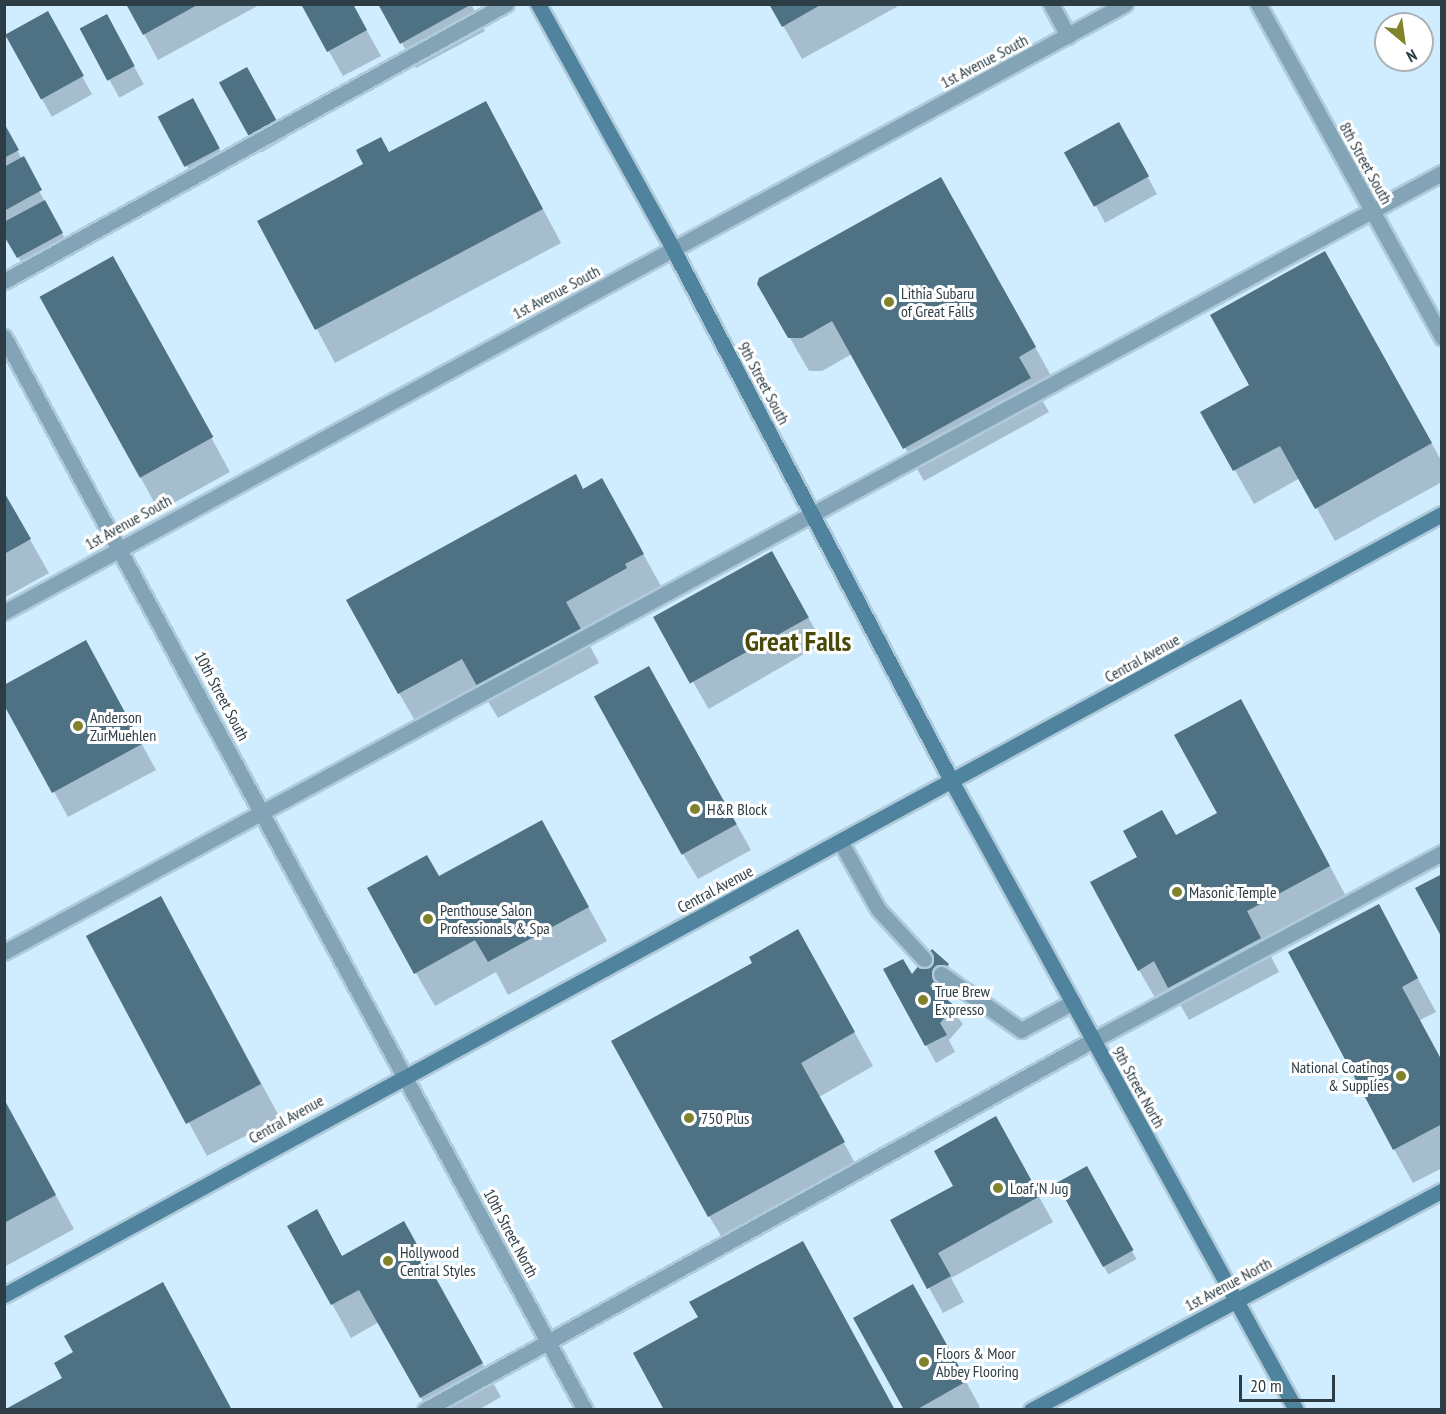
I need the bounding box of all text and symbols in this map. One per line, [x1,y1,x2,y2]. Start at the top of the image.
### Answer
north arrow [1374,12,1434,72]
street label: 1st Avenue South [937,30,1031,92]
text: N [1403,45,1420,67]
street label: 8th Street South [1336,119,1396,207]
street label: 1st Avenue South [509,261,603,323]
place label: Lithia Subaru of Great Falls [901,283,974,321]
marker: Lithia Subaru of Great Falls [882,295,896,309]
street label: 9th Street South [734,338,794,428]
street label: 1st Avenue South [81,490,175,554]
district label: Great Falls [745,624,851,658]
street label: Central Avenue [1101,629,1183,687]
street label: 10th Street South [191,648,253,744]
place label: Anderson ZurMuehlen [90,707,156,745]
marker: Anderson ZurMuehlen [71,719,85,733]
place label: H&R Block [707,799,767,819]
marker: H&R Block [688,802,702,816]
street label: Central Avenue [674,861,756,917]
place label: Masonic Temple [1189,882,1277,902]
marker: Masonic Temple [1170,885,1184,899]
place label: Penthouse Salon Professionals & Spa [440,900,550,938]
marker: Penthouse Salon Professionals & Spa [421,912,435,926]
place label: True Brew Expresso [935,981,990,1019]
marker: True Brew Expresso [916,993,930,1007]
street label: 9th Street North [1109,1043,1169,1131]
place label: National Coatings & Supplies [1291,1057,1389,1095]
marker: National Coatings & Supplies [1394,1069,1408,1083]
street label: Central Avenue [245,1090,327,1148]
place label: 750 Plus [701,1108,749,1128]
marker: 750 Plus [682,1111,696,1125]
place label: Loaf 'N Jug [1010,1178,1069,1198]
marker: Loaf 'N Jug [991,1181,1005,1195]
street label: 10th Street North [480,1185,542,1281]
place label: Hollywood Central Styles [400,1242,476,1280]
street label: 1st Avenue North [1181,1253,1275,1315]
marker: Hollywood Central Styles [381,1254,395,1268]
place label: Floors & Moor Abbey Flooring [936,1343,1019,1381]
marker: Floors & Moor Abbey Flooring [917,1355,931,1369]
scale bar [1242,1363,1338,1401]
text: 20 m [1250,1374,1282,1397]

